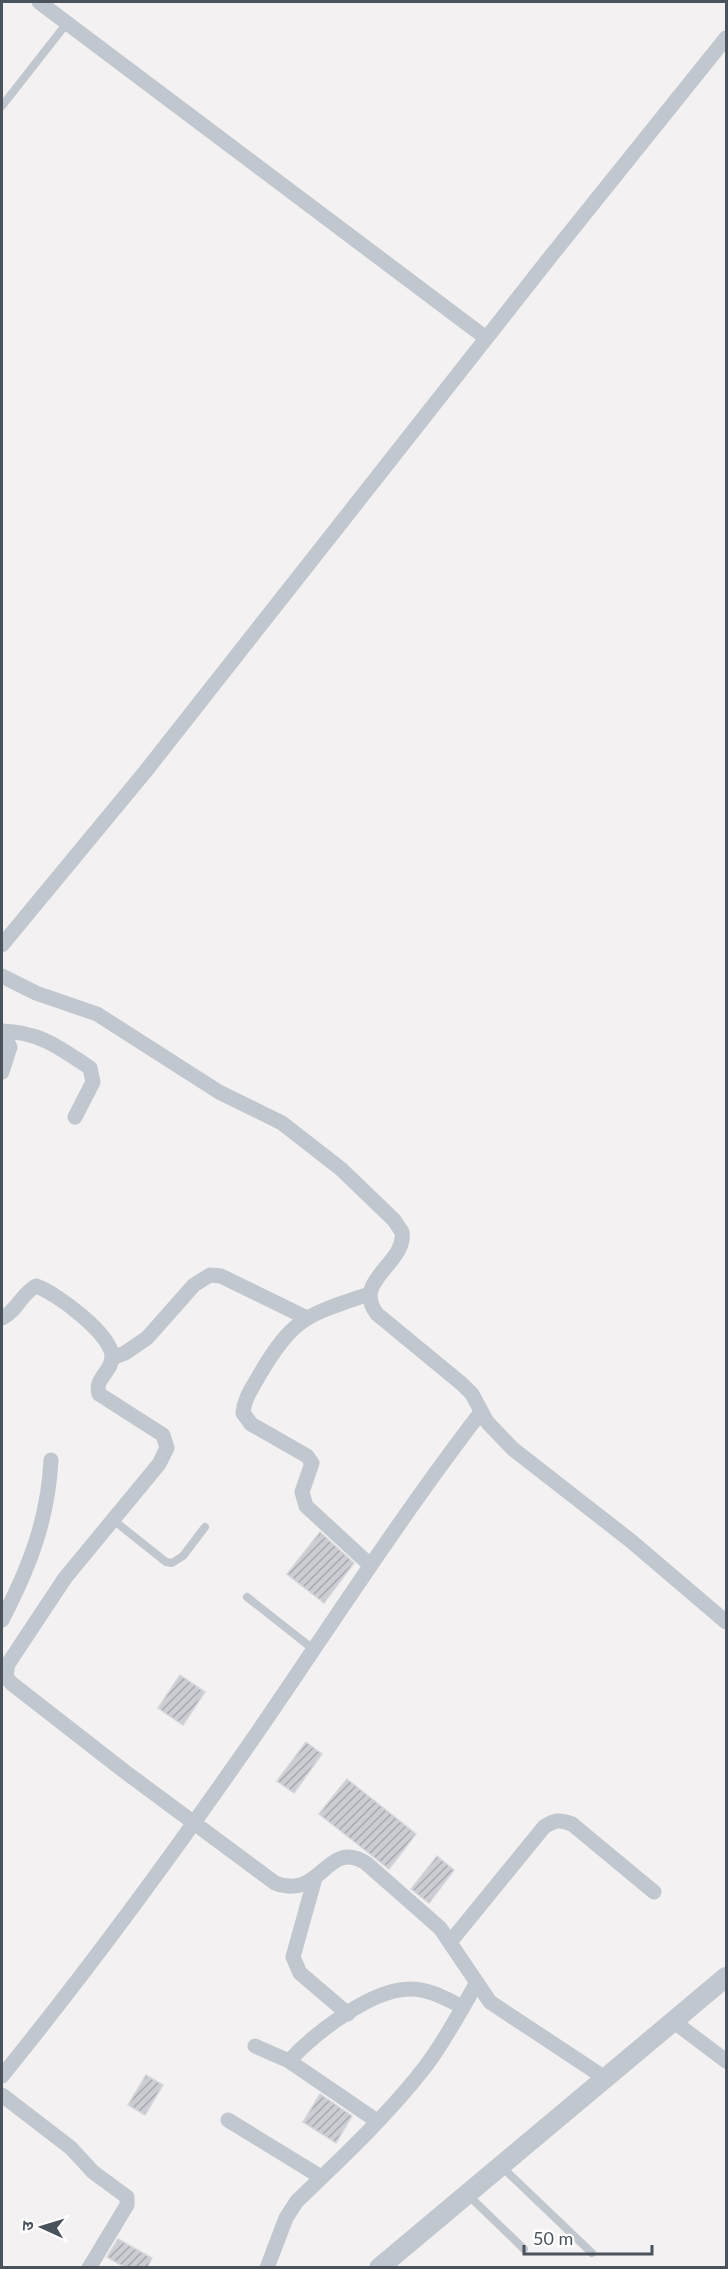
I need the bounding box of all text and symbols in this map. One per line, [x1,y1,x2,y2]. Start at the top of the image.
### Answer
north arrow [12,2197,72,2257]
scale bar [524,2218,652,2256]
text: उ [17,2220,36,2231]
text: 50 m [533,2227,573,2249]

